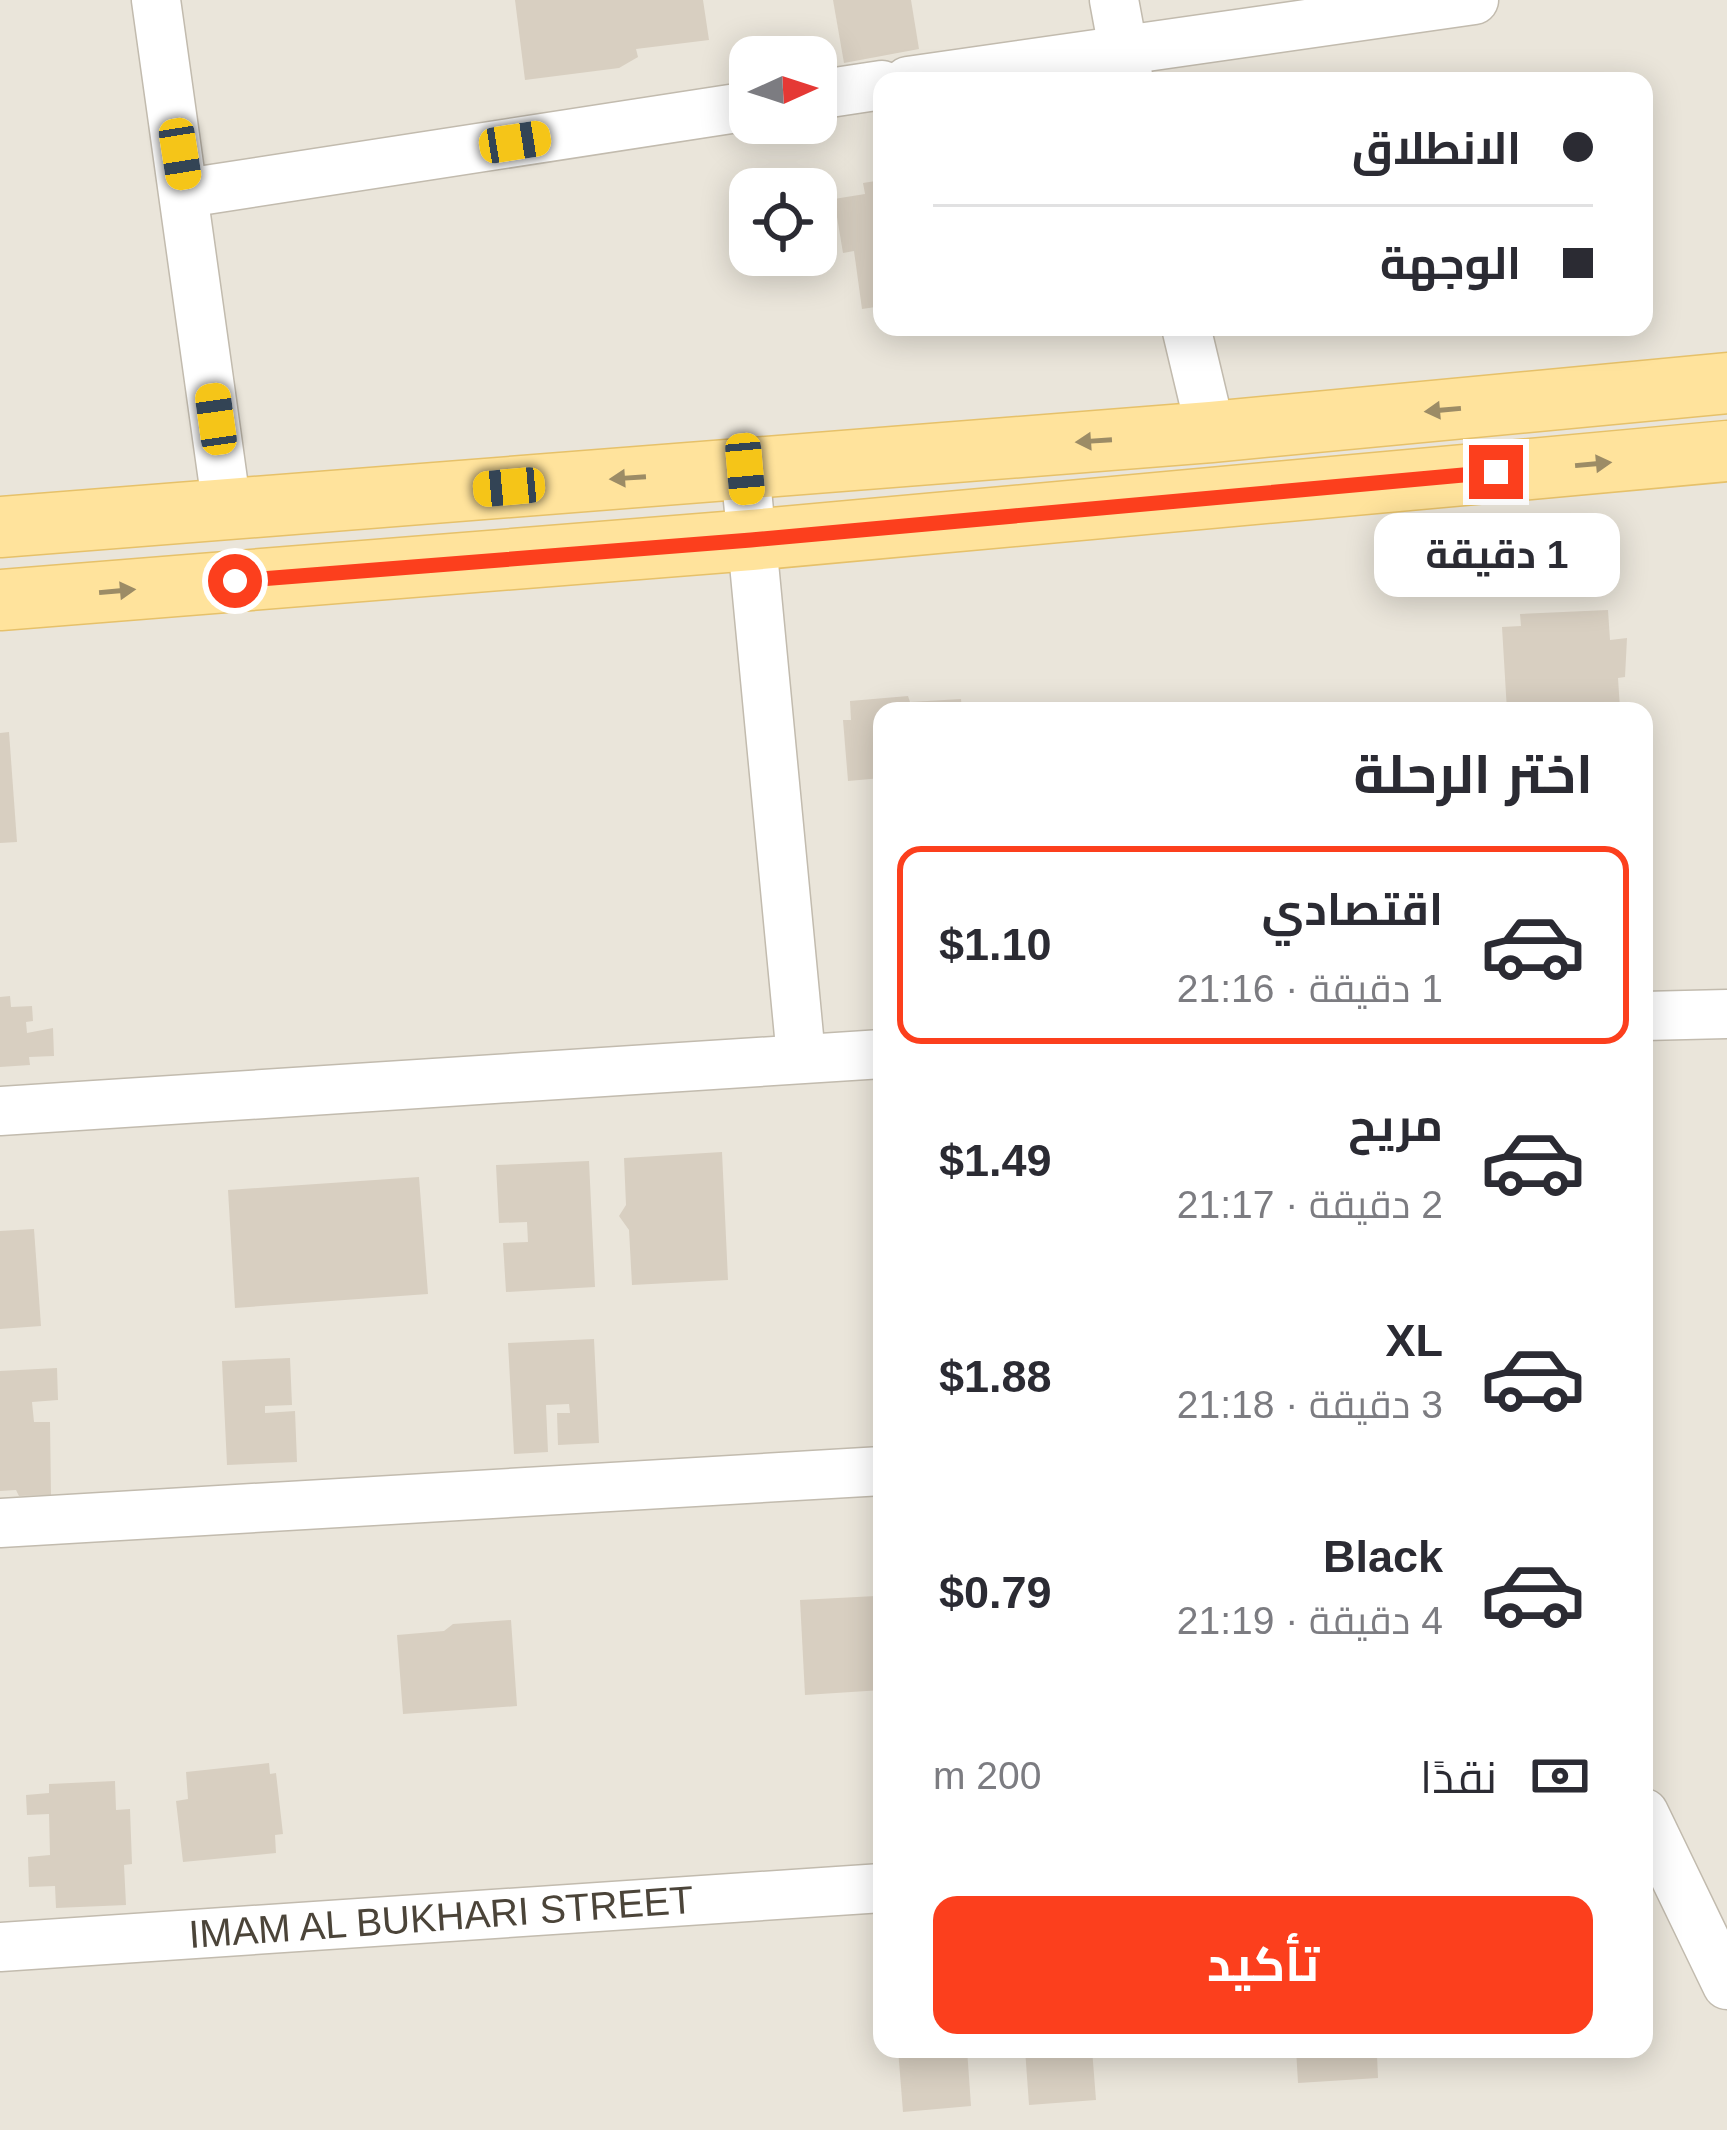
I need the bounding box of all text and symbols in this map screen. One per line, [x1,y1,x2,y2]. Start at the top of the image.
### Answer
north arrow [729,36,837,144]
map controls [729,36,837,276]
car [157,116,203,192]
car [477,119,553,165]
text: الانطلاق [1352,123,1521,174]
button: locate [729,168,837,276]
text: الوجهة [1380,238,1521,289]
car [193,381,239,457]
one-way arrow [1424,401,1461,420]
car [724,432,766,506]
one-way arrow [1075,432,1112,451]
route end [1469,445,1523,499]
one-way arrow [1575,454,1612,473]
car [472,466,546,508]
one-way arrow [609,468,646,487]
callout: 1 دقيقة [1373,514,1619,598]
text: 1 دقيقة [1426,533,1568,576]
route start [208,554,262,608]
one-way arrow [99,581,136,600]
text: اختر الرحلة [1354,744,1593,804]
text: اقتصادي [1262,884,1443,935]
icon: car [1479,891,1587,999]
text: $1.10 [939,919,1052,970]
text: 1 دقيقة · 21:16 [1177,967,1443,1010]
text: مريح [1348,1100,1443,1151]
icon: car [1479,1107,1587,1215]
text: $1.49 [939,1135,1052,1186]
text: 2 دقيقة · 21:17 [1177,1183,1443,1226]
text: XL [1385,1315,1443,1366]
icon: car [1479,1323,1587,1431]
text: $1.88 [939,1351,1052,1402]
text: 3 دقيقة · 21:18 [1177,1383,1443,1426]
text: Black [1323,1531,1443,1582]
icon: car [1479,1539,1587,1647]
text: $0.79 [939,1567,1052,1618]
text: 4 دقيقة · 21:19 [1177,1599,1443,1642]
icon: cash [1527,1743,1593,1809]
text: نقدًا [1420,1752,1497,1803]
text: 200 m [933,1754,1041,1797]
street label: IMAM AL BUKHARI STREET [187,1878,695,1956]
button: تأكيد [933,1896,1593,2034]

